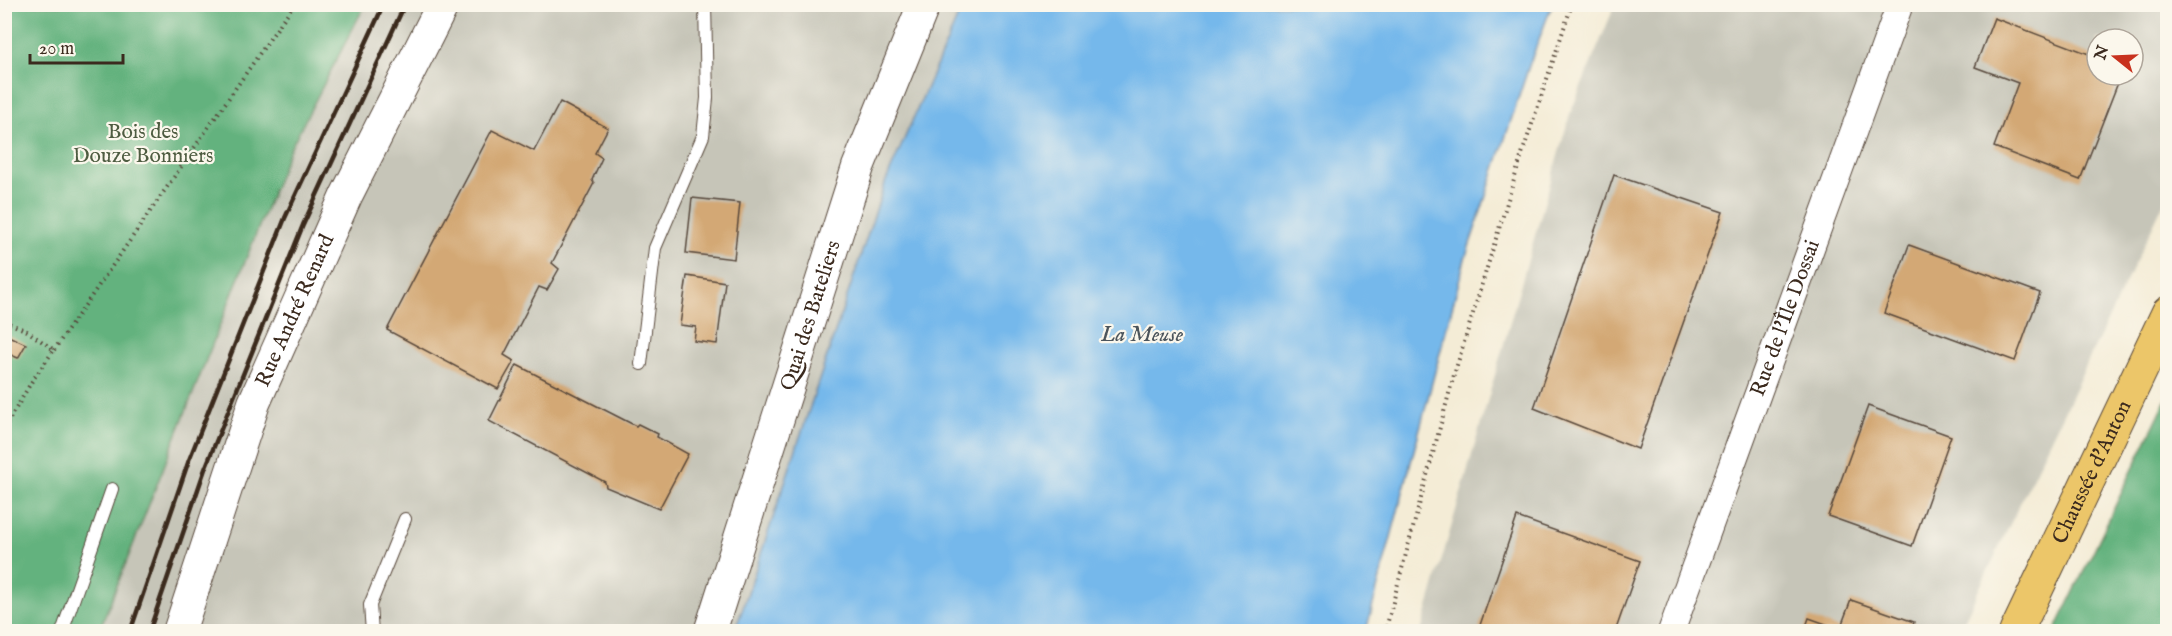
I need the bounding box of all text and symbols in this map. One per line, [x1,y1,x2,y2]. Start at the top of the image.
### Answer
scale bar [30,27,123,65]
north arrow [2085,27,2145,87]
text: 20 m [39,38,74,61]
text: N [2091,43,2114,64]
park label: Bois des Douze Bonniers [73,119,213,170]
street label: Rue André Renard [249,229,341,391]
street label: Rue de l'Île Dossai [1745,236,1826,400]
street label: Quai des Bateliers [774,237,847,394]
water label: La Meuse [1100,321,1184,349]
street label: Chaussée d'Anton [2046,396,2138,548]

